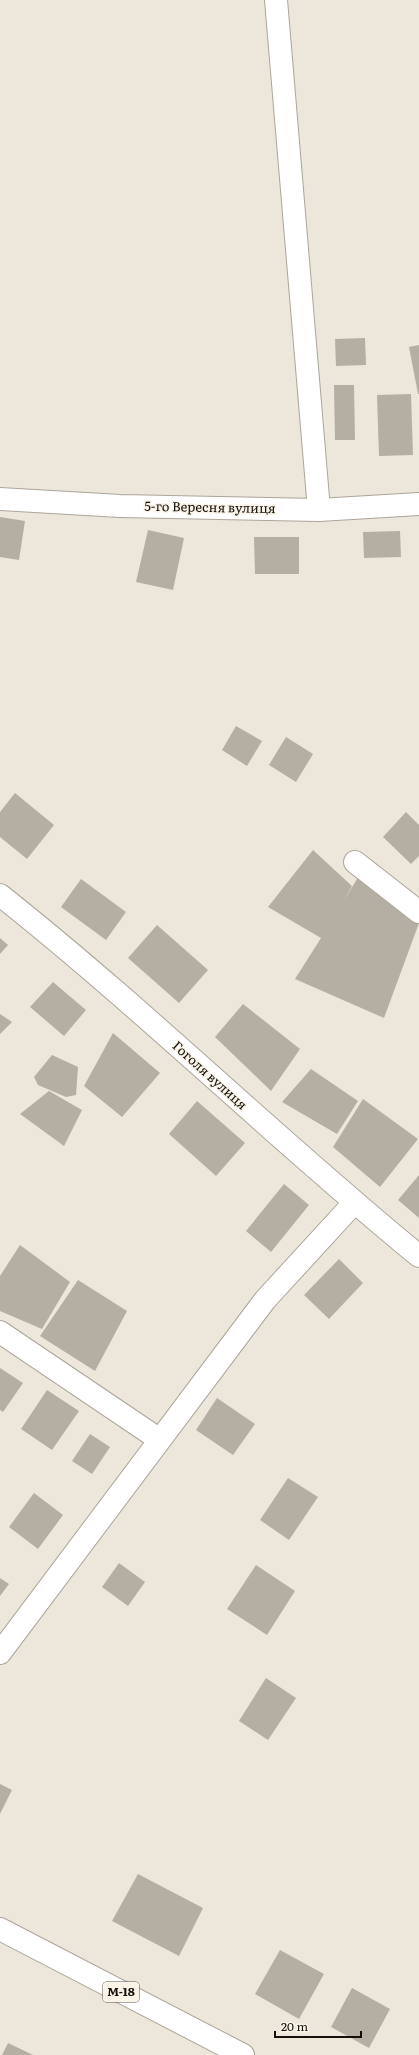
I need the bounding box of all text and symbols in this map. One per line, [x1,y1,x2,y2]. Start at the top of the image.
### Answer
street label: 5-го Вересня вулиця [144,496,276,517]
street label: Гоголя вулиця [169,1036,252,1114]
road number: М-18 [103,1982,139,2002]
scale bar [275,2013,361,2039]
text: 20 m [281,2017,308,2035]

